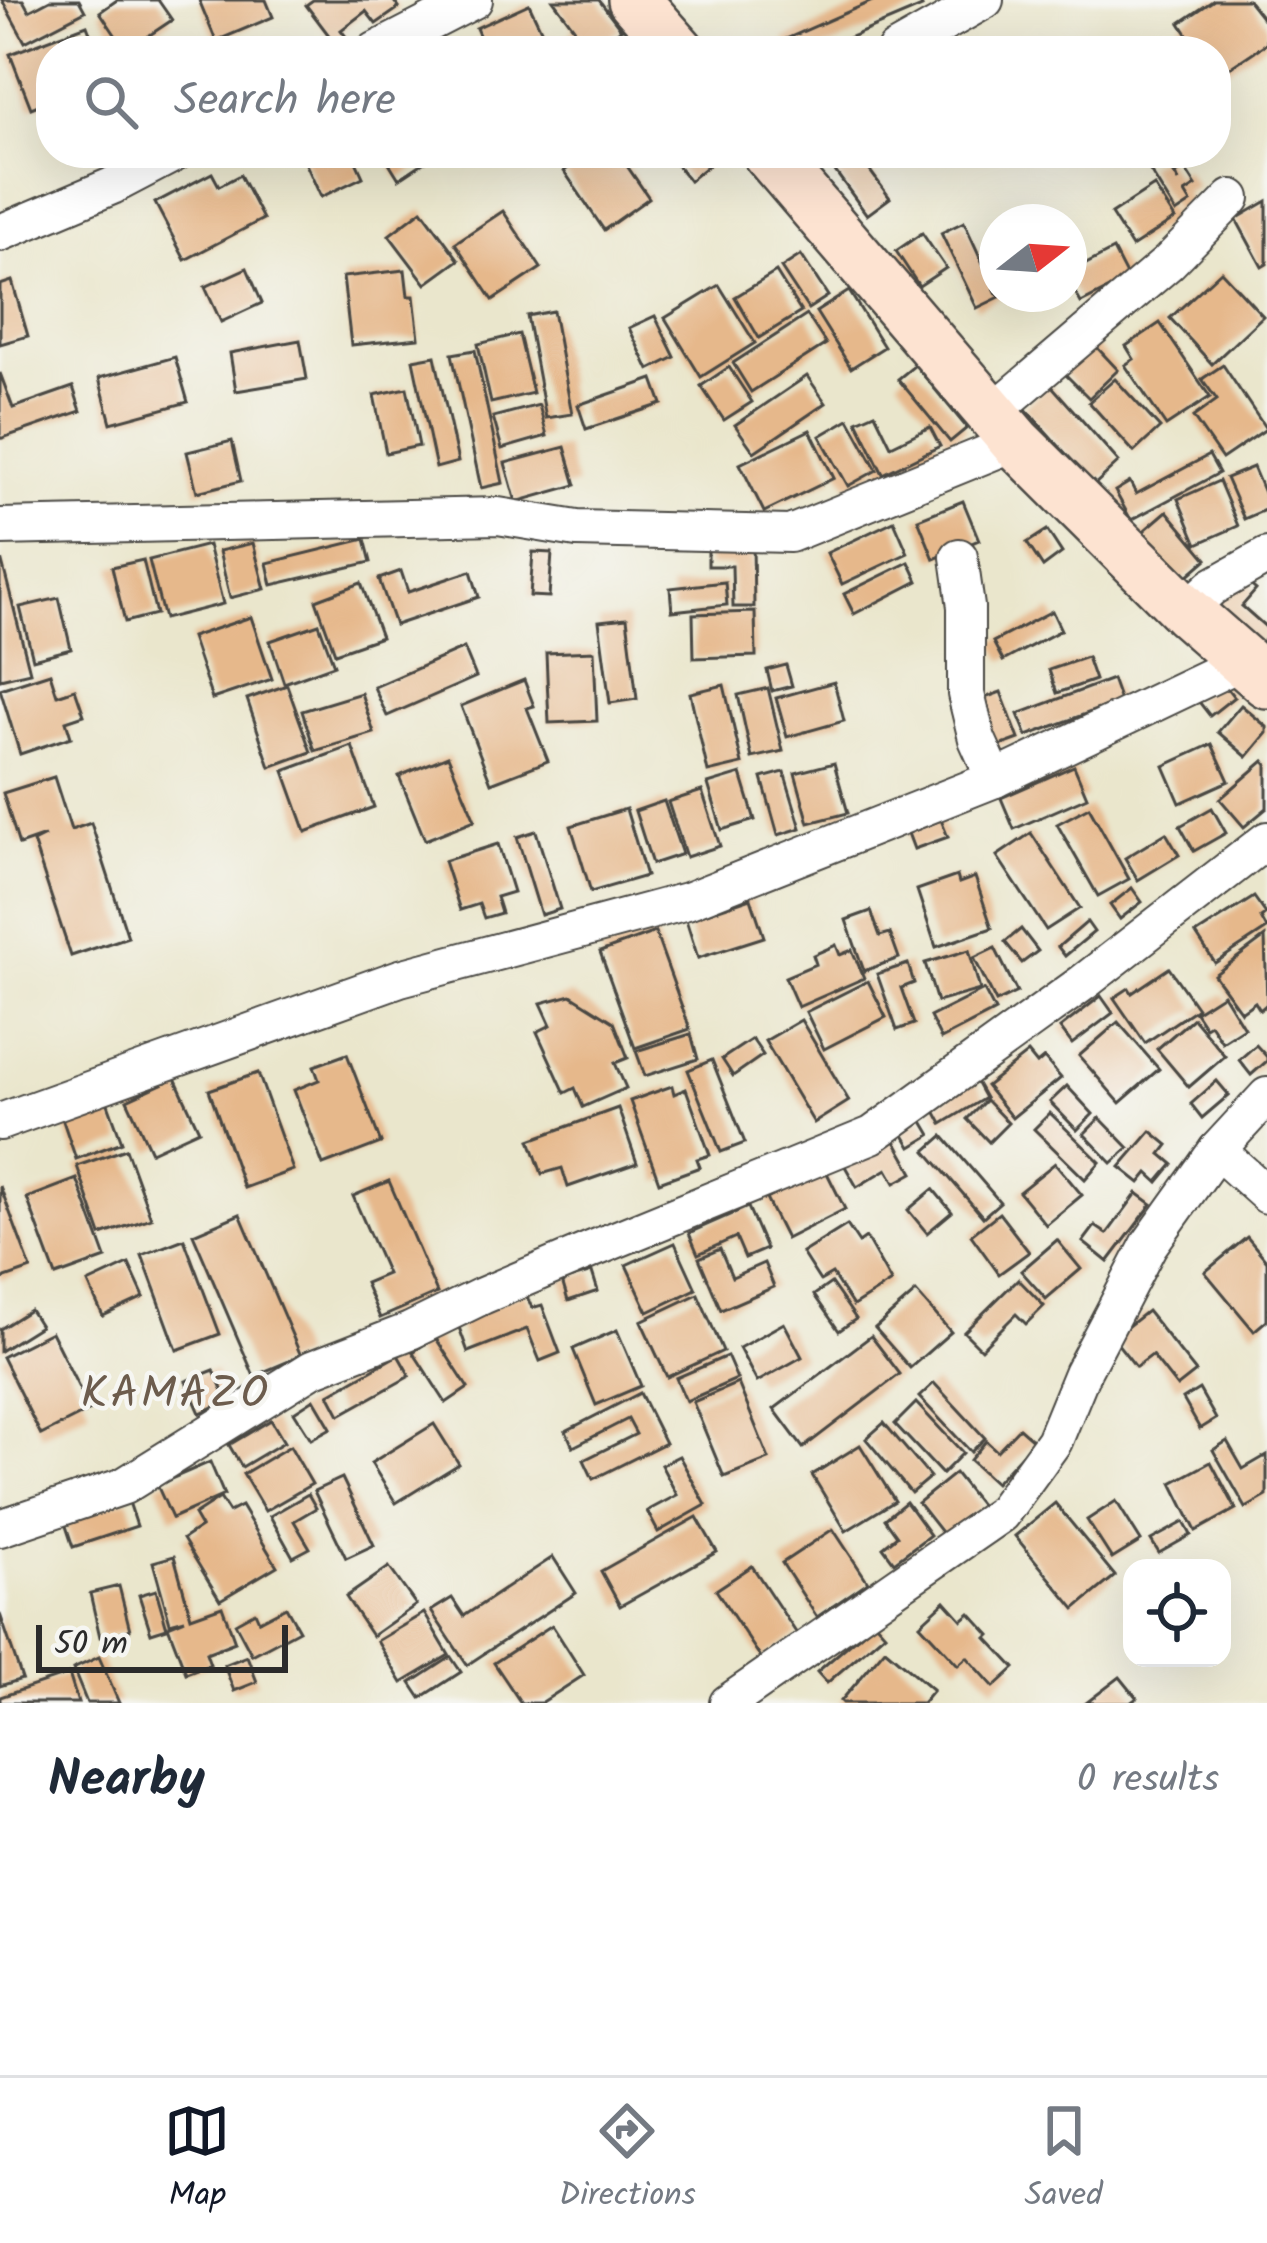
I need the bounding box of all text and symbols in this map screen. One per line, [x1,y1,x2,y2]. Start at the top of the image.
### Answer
search box [36,36,1231,168]
text: Search here [174,66,396,138]
icon: search [78,69,144,135]
north arrow [979,204,1087,312]
district label: KAMAZO [81,1359,271,1431]
map controls [1123,1559,1231,1667]
button: locate [1123,1559,1231,1667]
scale bar [36,1619,288,1672]
text: 50 m [54,1619,128,1672]
text: Nearby [48,1741,205,1822]
text: 0 results [1077,1750,1219,1812]
tab: Map [164,2098,230,2223]
tab: Directions [559,2098,696,2223]
tab: Saved [1024,2098,1103,2223]

